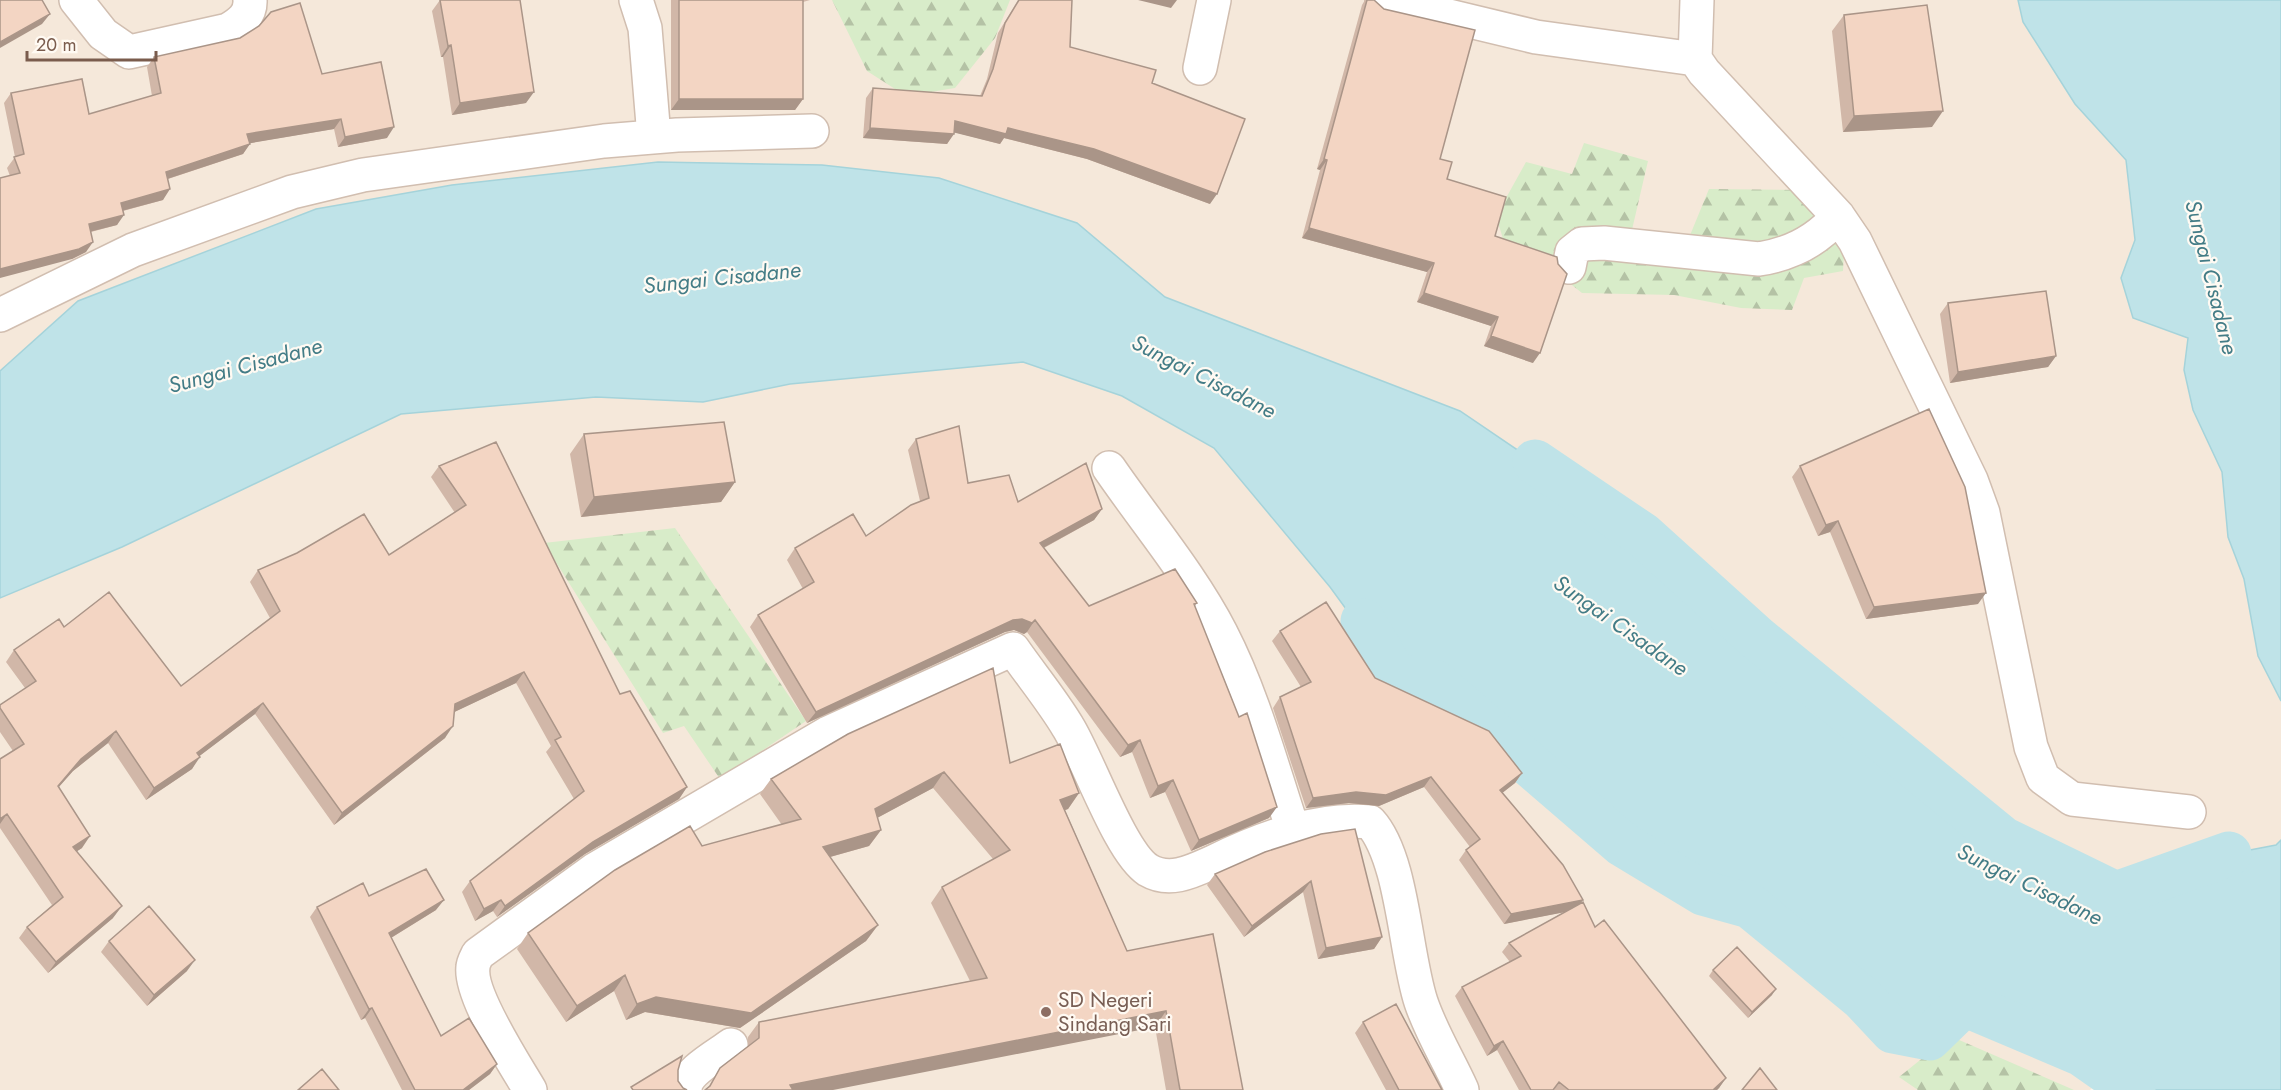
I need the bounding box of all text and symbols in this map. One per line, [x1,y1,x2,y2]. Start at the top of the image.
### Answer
scale bar [27,24,156,62]
text: 20 m [36,32,76,58]
water label: Sungai Cisadane [2177,196,2247,358]
water label: Sungai Cisadane [642,253,802,301]
water label: Sungai Cisadane [1126,326,1282,426]
water label: Sungai Cisadane [165,329,325,401]
water label: Sungai Cisadane [1547,567,1695,683]
water label: Sungai Cisadane [1952,835,2108,933]
place label: SD Negeri Sindang Sari [1058,985,1172,1039]
marker: SD Negeri Sindang Sari [1039,1005,1053,1019]

